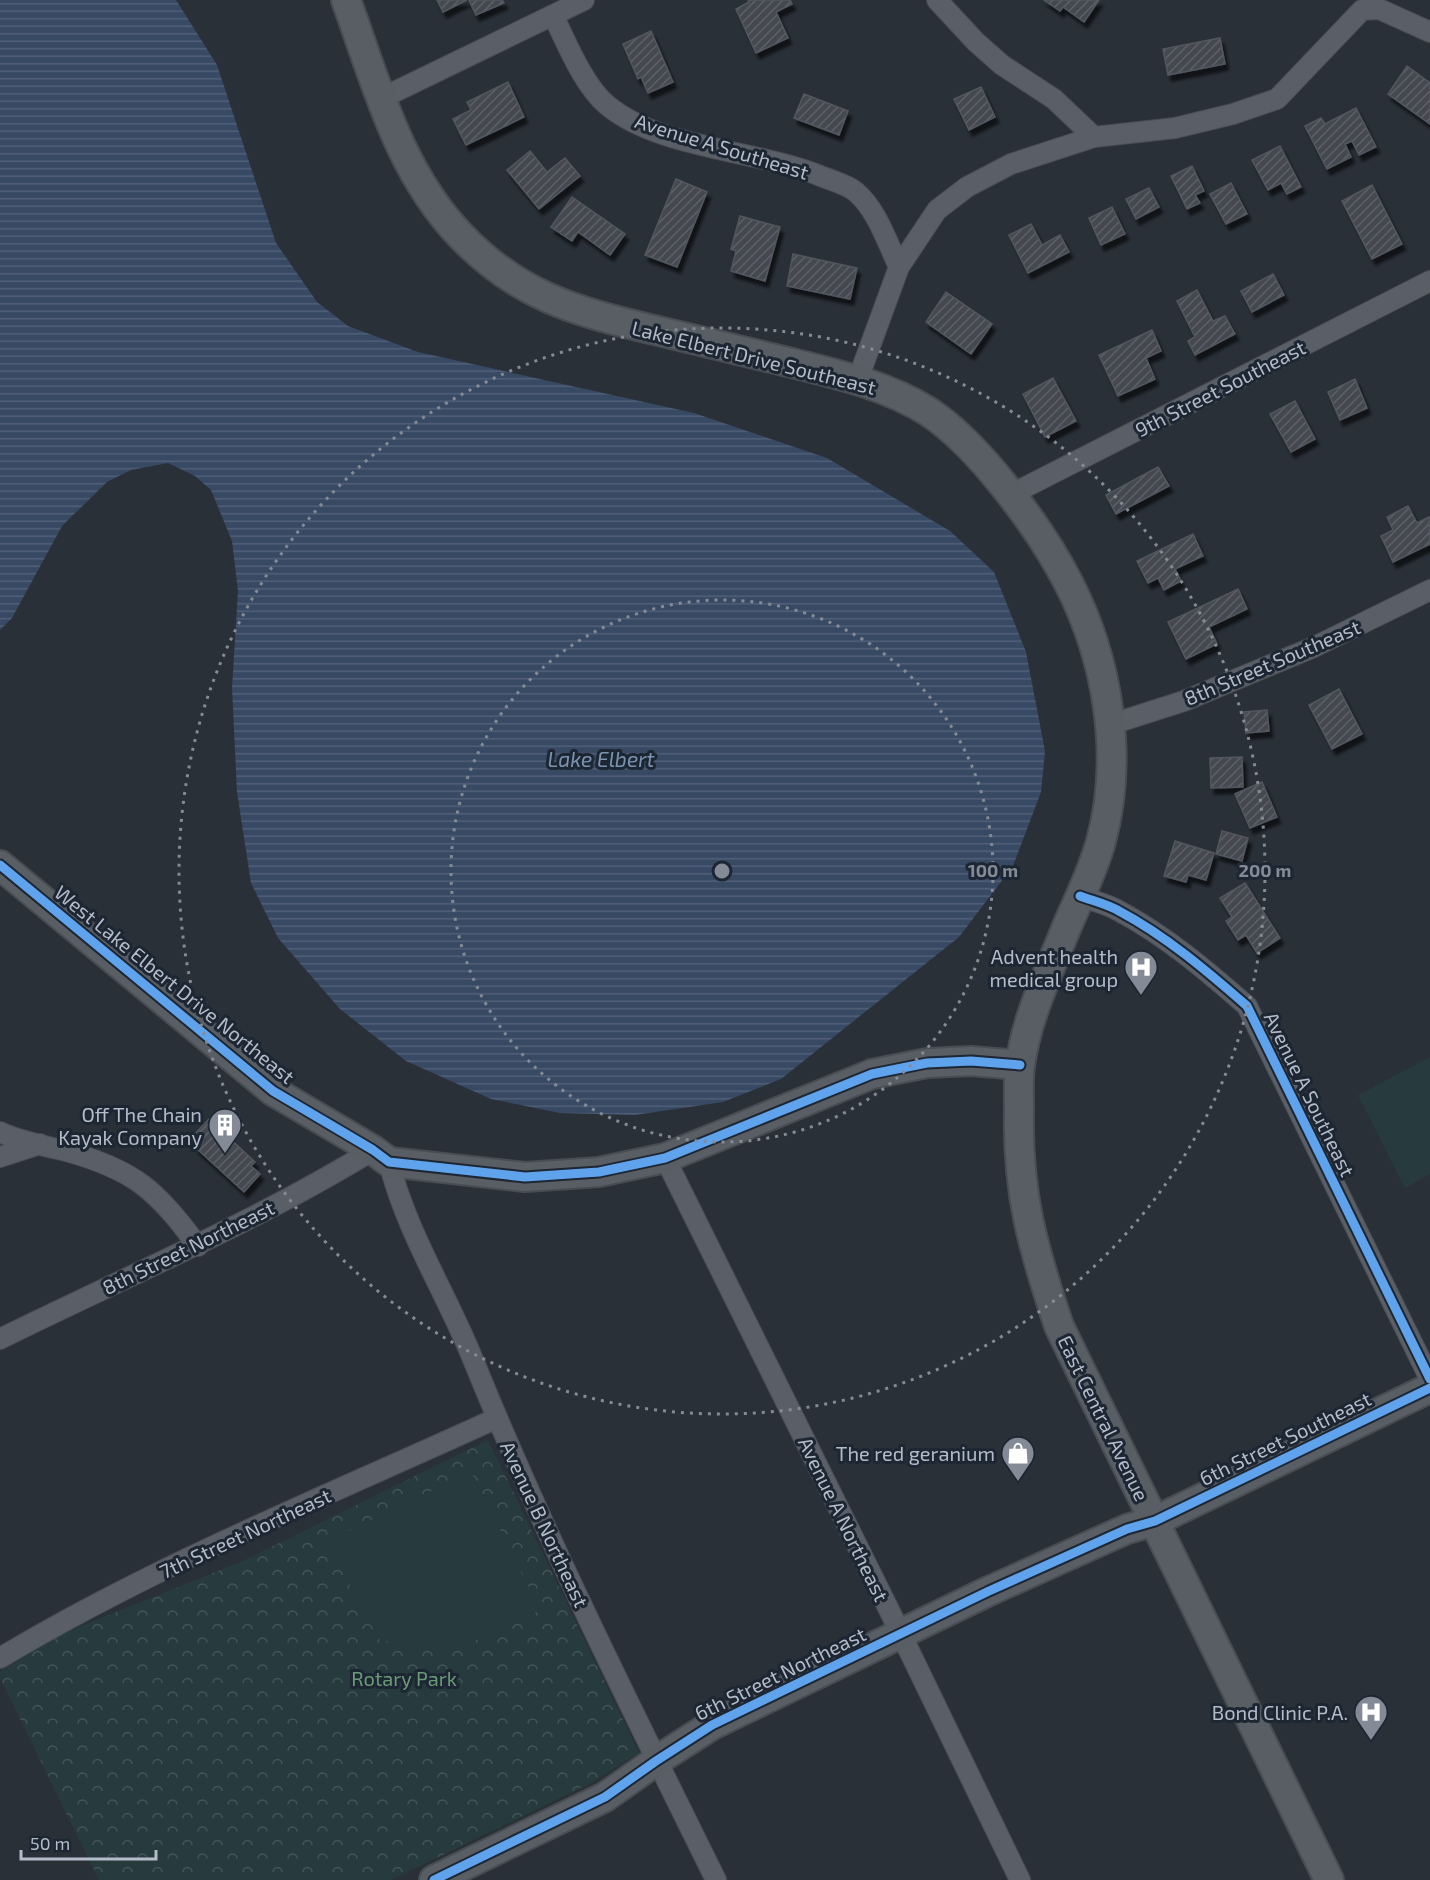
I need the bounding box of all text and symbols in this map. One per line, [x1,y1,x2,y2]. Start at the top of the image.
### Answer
street label: Avenue A Southeast [632,108,812,184]
street label: Lake Elbert Drive Southeast [630,315,879,399]
street label: 9th Street Southeast [1131,334,1309,441]
street label: 8th Street Southeast [1181,614,1364,710]
water label: Lake Elbert [548,746,655,771]
text: 100 m [968,859,1018,881]
text: 200 m [1239,859,1291,881]
centre of rings [712,861,732,881]
street label: West Lake Elbert Drive Northeast [50,880,300,1088]
place label: Advent health medical group [989,944,1118,991]
hospital icon: Advent health medical group [1123,949,1159,996]
street label: Avenue A Southeast [1260,1008,1360,1181]
place label: Off The Chain Kayak Company [58,1102,202,1149]
building icon: Off The Chain Kayak Company [207,1107,243,1154]
street label: 8th Street Northeast [98,1195,278,1299]
street label: East Central Avenue [1053,1331,1155,1505]
street label: 6th Street Southeast [1195,1386,1375,1490]
street label: Avenue A Northeast [794,1433,894,1605]
shop icon: The red geranium [1000,1435,1036,1482]
street label: Avenue B Northeast [496,1437,594,1611]
place label: The red geranium [836,1441,995,1465]
street label: 7th Street Northeast [156,1483,335,1583]
street label: 6th Street Northeast [691,1621,870,1725]
park label: Rotary Park [351,1666,457,1690]
hospital icon: Bond Clinic P.A. [1353,1694,1389,1741]
place label: Bond Clinic P.A. [1212,1700,1348,1724]
scale bar [21,1823,156,1861]
text: 50 m [30,1832,70,1854]

